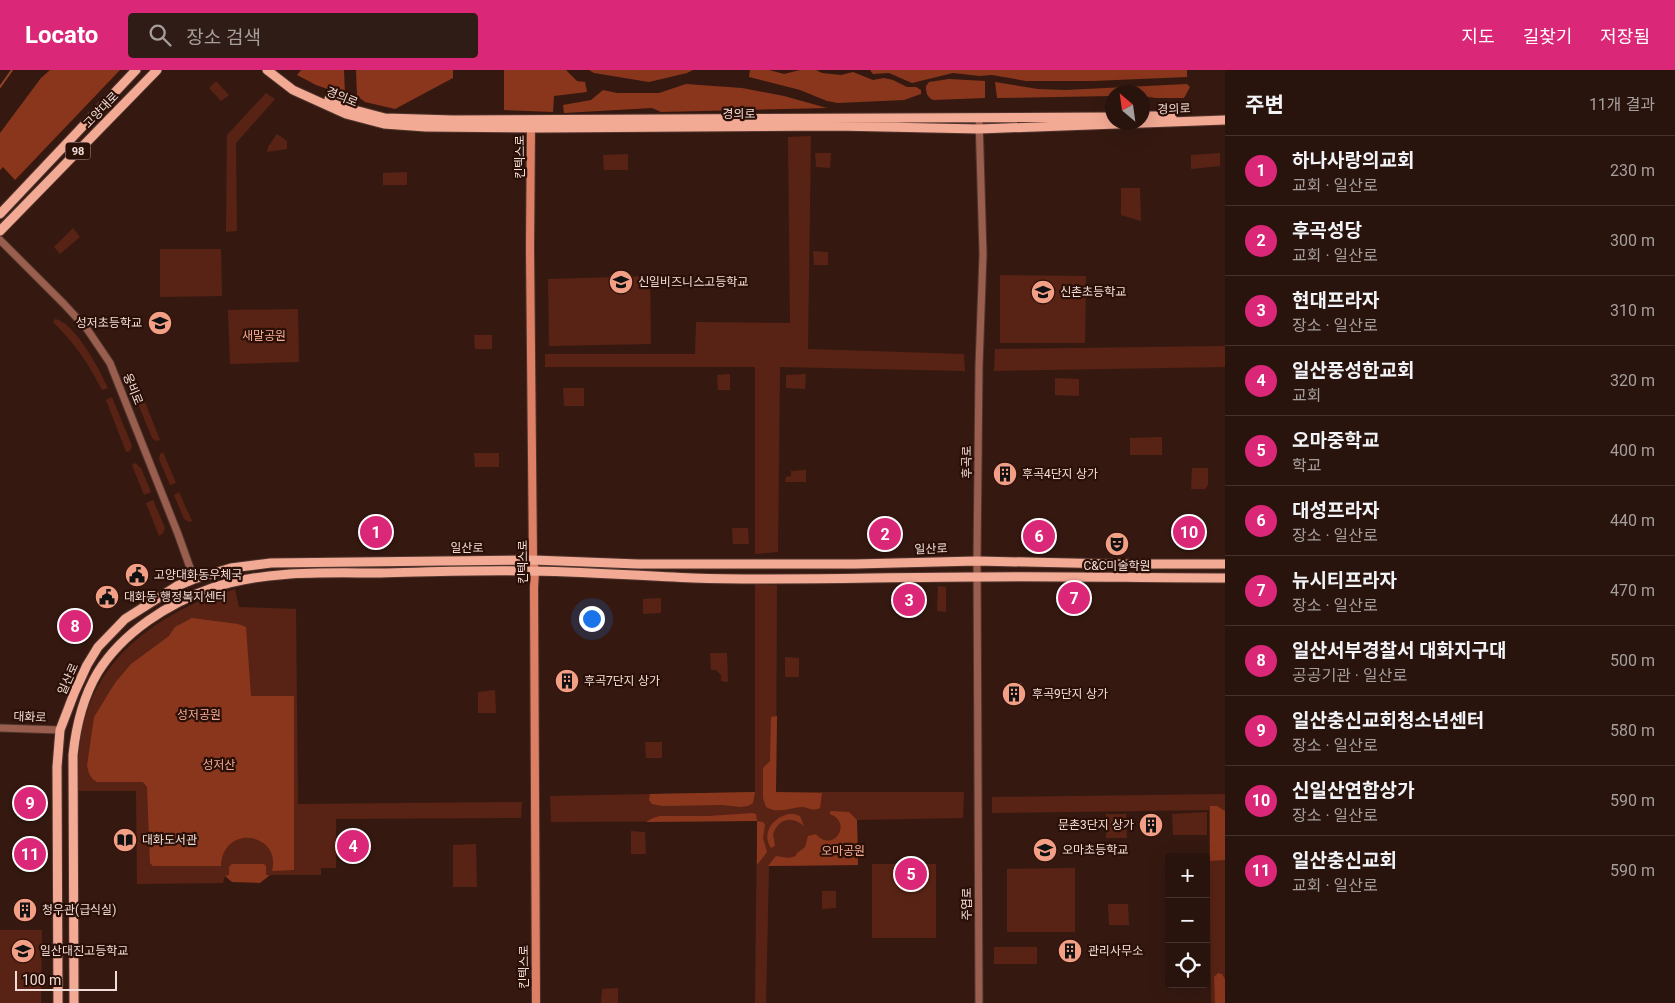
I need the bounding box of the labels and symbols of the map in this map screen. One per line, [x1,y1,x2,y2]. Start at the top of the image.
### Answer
street label: 경의로 [324,84,360,110]
north arrow [1105,85,1150,130]
street label: 고양대로 [81,89,121,131]
street label: 경의로 [1157,101,1191,117]
street label: 경의로 [722,107,756,121]
street label: 킨텍스로 [513,135,527,179]
road number: 98 [66,142,90,160]
school or university icon: 신일비즈니스고등학교 [608,269,634,295]
place label: 신일비즈니스고등학교 [638,275,748,289]
school or university icon: 신촌초등학교 [1030,279,1056,305]
place label: 신촌초등학교 [1060,285,1126,299]
school or university icon: 성저초등학교 [147,310,173,336]
place label: 성저초등학교 [76,316,142,330]
park label: 새말공원 [242,329,286,343]
street label: 웅비로 [120,371,146,407]
street label: 후곡로 [960,445,974,479]
building icon: 후곡4단지 상가 [992,461,1018,487]
place label: 후곡4단지 상가 [1022,467,1098,481]
pin: 1 [360,513,392,551]
pin: 10 [1173,513,1205,551]
pin: 2 [869,515,901,553]
pin: 6 [1023,517,1055,555]
theatre icon: C&C미술학원 [1104,531,1130,557]
street label: 킨텍스로 [516,540,530,584]
street label: 일산로 [450,541,484,555]
street label: 일산로 [914,541,948,557]
place label: C&C미술학원 [1083,559,1151,573]
public building icon: 고양대화동우체국 [124,562,150,588]
place label: 고양대화동우체국 [154,568,242,582]
pin: 7 [1058,579,1090,617]
pin: 3 [893,581,925,619]
public building icon: 대화동 행정복지센터 [94,584,120,610]
place label: 대화동 행정복지센터 [124,590,226,604]
your location [579,606,605,632]
pin: 8 [59,607,91,645]
street label: 일산로 [55,661,81,697]
building icon: 후곡7단지 상가 [554,668,580,694]
place label: 후곡7단지 상가 [584,674,660,688]
building icon: 후곡9단지 상가 [1001,681,1027,707]
place label: 후곡9단지 상가 [1032,687,1108,701]
park label: 성저공원 [177,708,221,722]
street label: 대화로 [13,709,47,725]
park label: 성저산 [202,758,236,772]
pin: 9 [14,784,46,822]
building icon: 문촌3단지 상가 [1138,812,1164,838]
place label: 문촌3단지 상가 [1058,818,1134,832]
library icon: 대화도서관 [112,827,138,853]
pin: 4 [337,827,369,865]
place label: 대화도서관 [142,833,197,847]
pin: 11 [14,835,46,873]
school or university icon: 오마초등학교 [1032,837,1058,863]
place label: 오마초등학교 [1062,843,1128,857]
park label: 오마공원 [821,844,865,858]
pin: 5 [895,855,927,893]
street label: 주엽로 [960,887,974,921]
building icon: 청우관(급식실) [12,897,38,923]
place label: 청우관(급식실) [42,903,117,917]
school or university icon: 일산대진고등학교 [10,938,36,964]
building icon: 관리사무소 [1057,938,1083,964]
place label: 일산대진고등학교 [40,944,128,958]
place label: 관리사무소 [1088,944,1143,958]
street label: 킨텍스로 [517,945,531,989]
scale bar [15,968,118,991]

